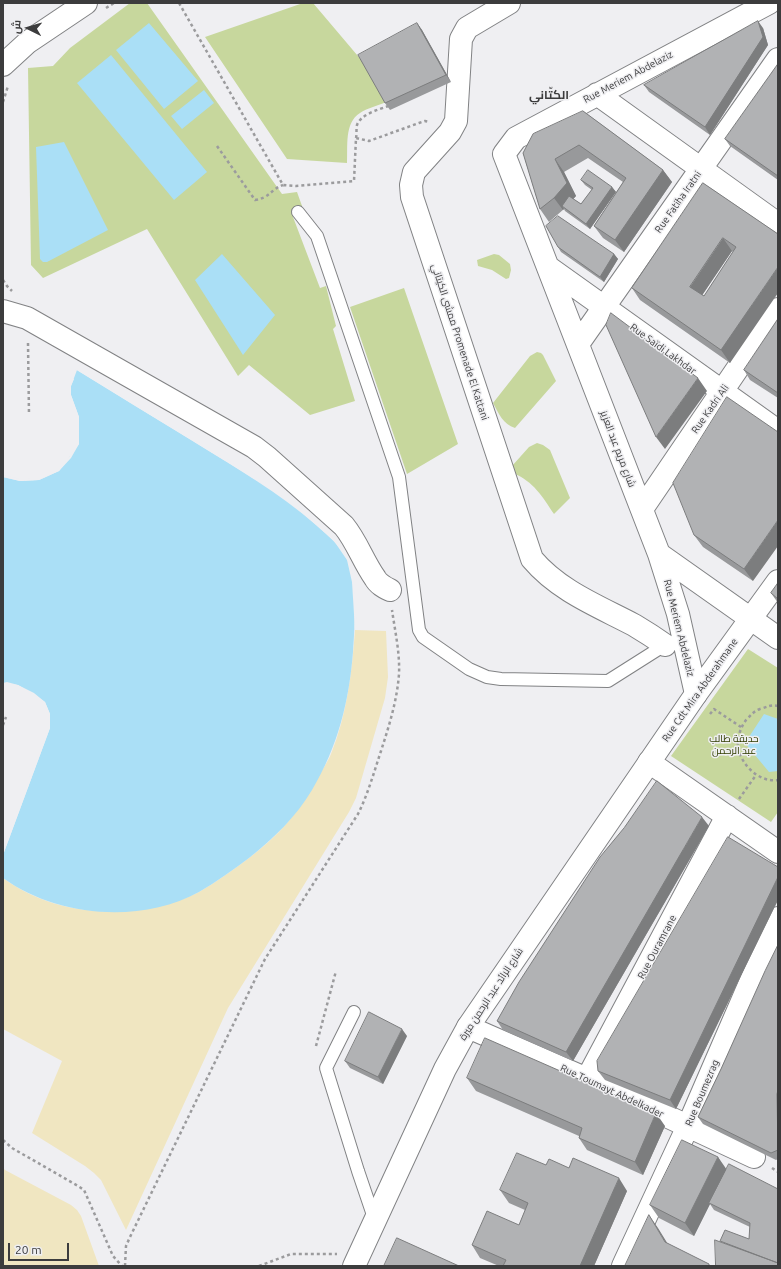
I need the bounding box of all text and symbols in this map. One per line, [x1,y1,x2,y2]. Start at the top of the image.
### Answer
north arrow [8,8,48,48]
text: ش [9,19,23,35]
street label: Rue Meriem Abdelaziz [581,48,675,106]
district label: الكتّاني [529,88,569,102]
street label: Rue Fatiha Iratni [652,169,704,235]
street label: ممشى الكيتاني Promenade El Kattani [429,262,491,422]
street label: Rue Saïdi Lakhdar [628,321,698,377]
street label: Rue Kadri Ali [689,382,731,436]
street label: شارع مريم عبد العزيز [598,409,638,489]
street label: Rue Meriem Abdelaziz [661,578,697,678]
street label: Rue Cdt Mira Abderahmane [660,636,740,744]
park label: حديقة طالب عبد الرحمن [709,733,759,756]
street label: Rue Ouramrane [635,913,679,981]
street label: شارع الرائد عبد الرحمن ميرة [457,946,525,1042]
street label: Rue Boumezrag [683,1058,721,1128]
street label: Rue Toumayt Abdelkader [558,1062,666,1120]
scale bar [10,1235,71,1261]
text: 20 m [15,1243,42,1256]

